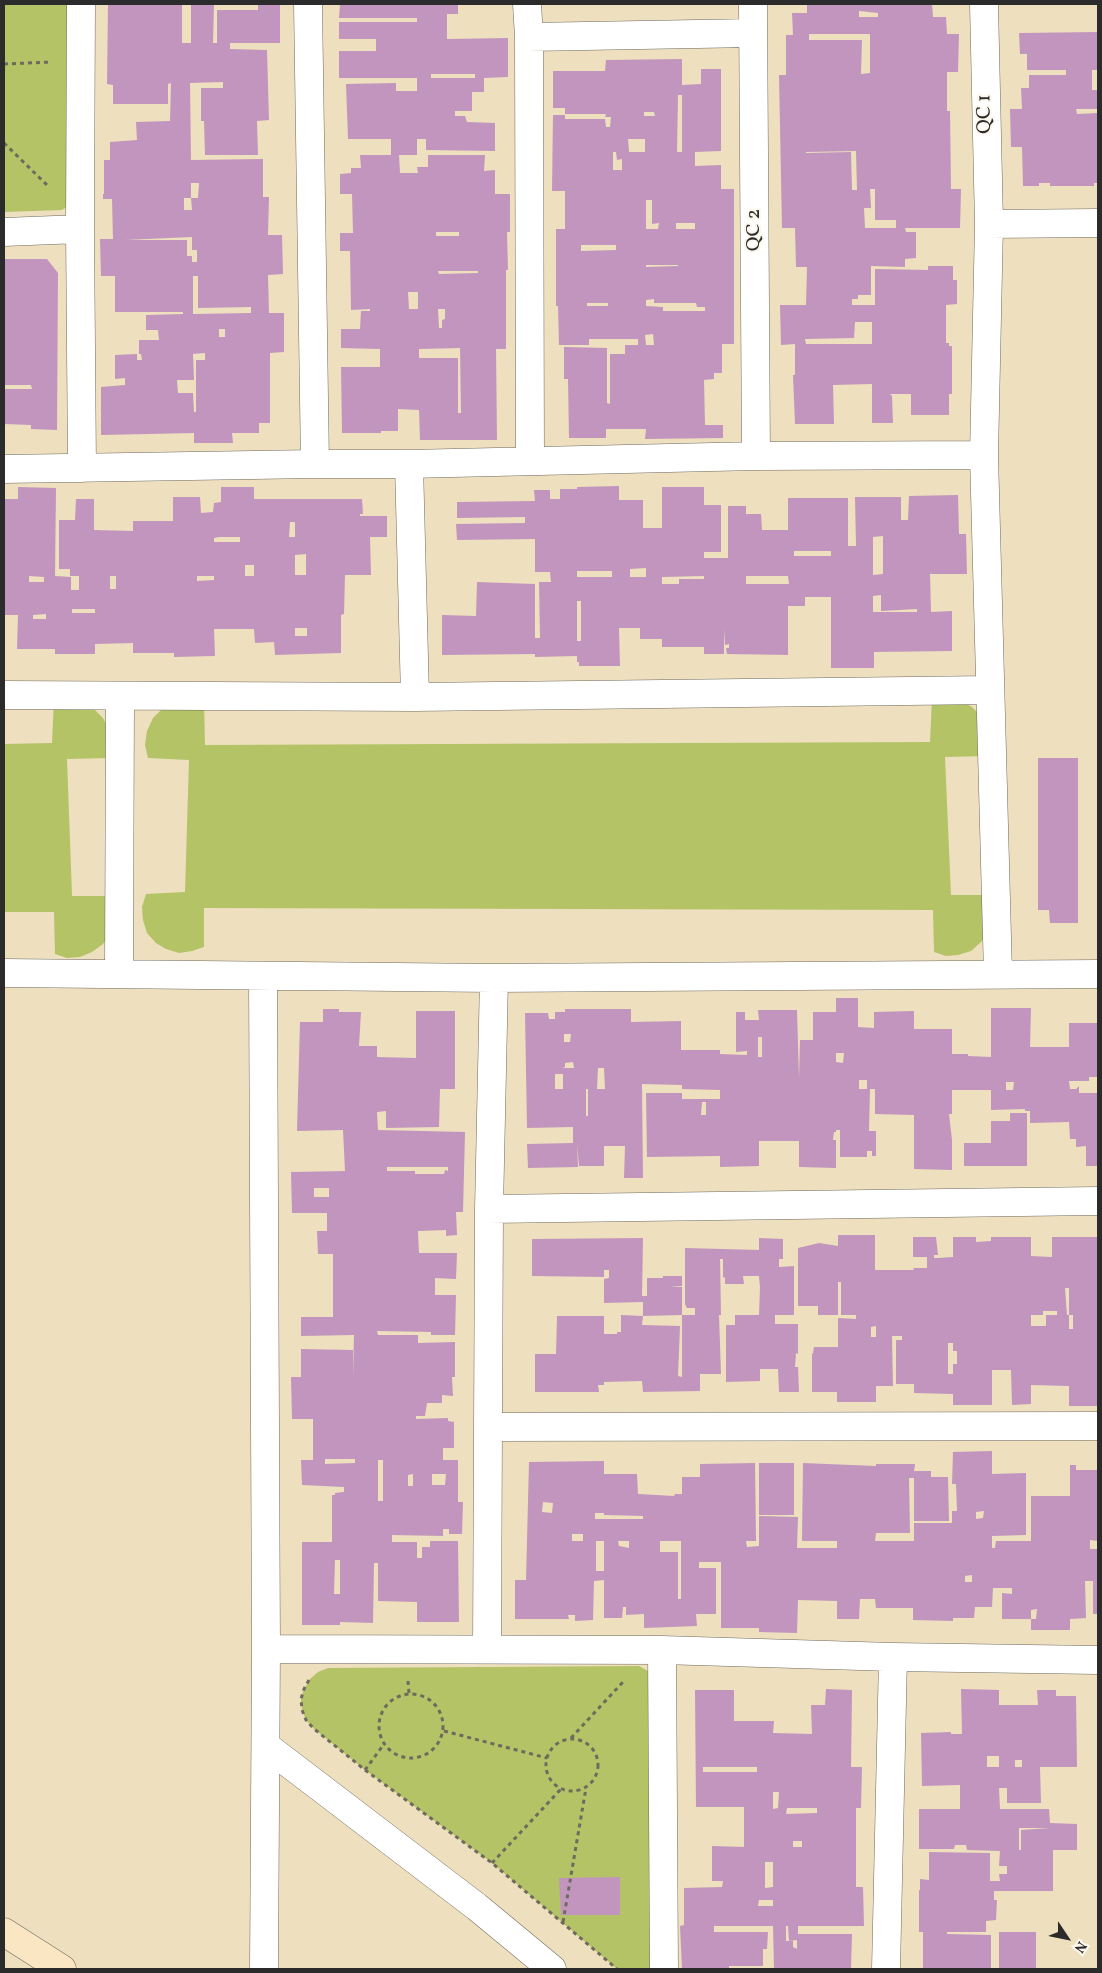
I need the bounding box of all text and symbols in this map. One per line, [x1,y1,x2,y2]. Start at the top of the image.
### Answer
street label: QC 1 [974,94,998,134]
street label: QC 2 [743,209,767,251]
north arrow [1042,1913,1092,1963]
text: N [1069,1937,1091,1956]

